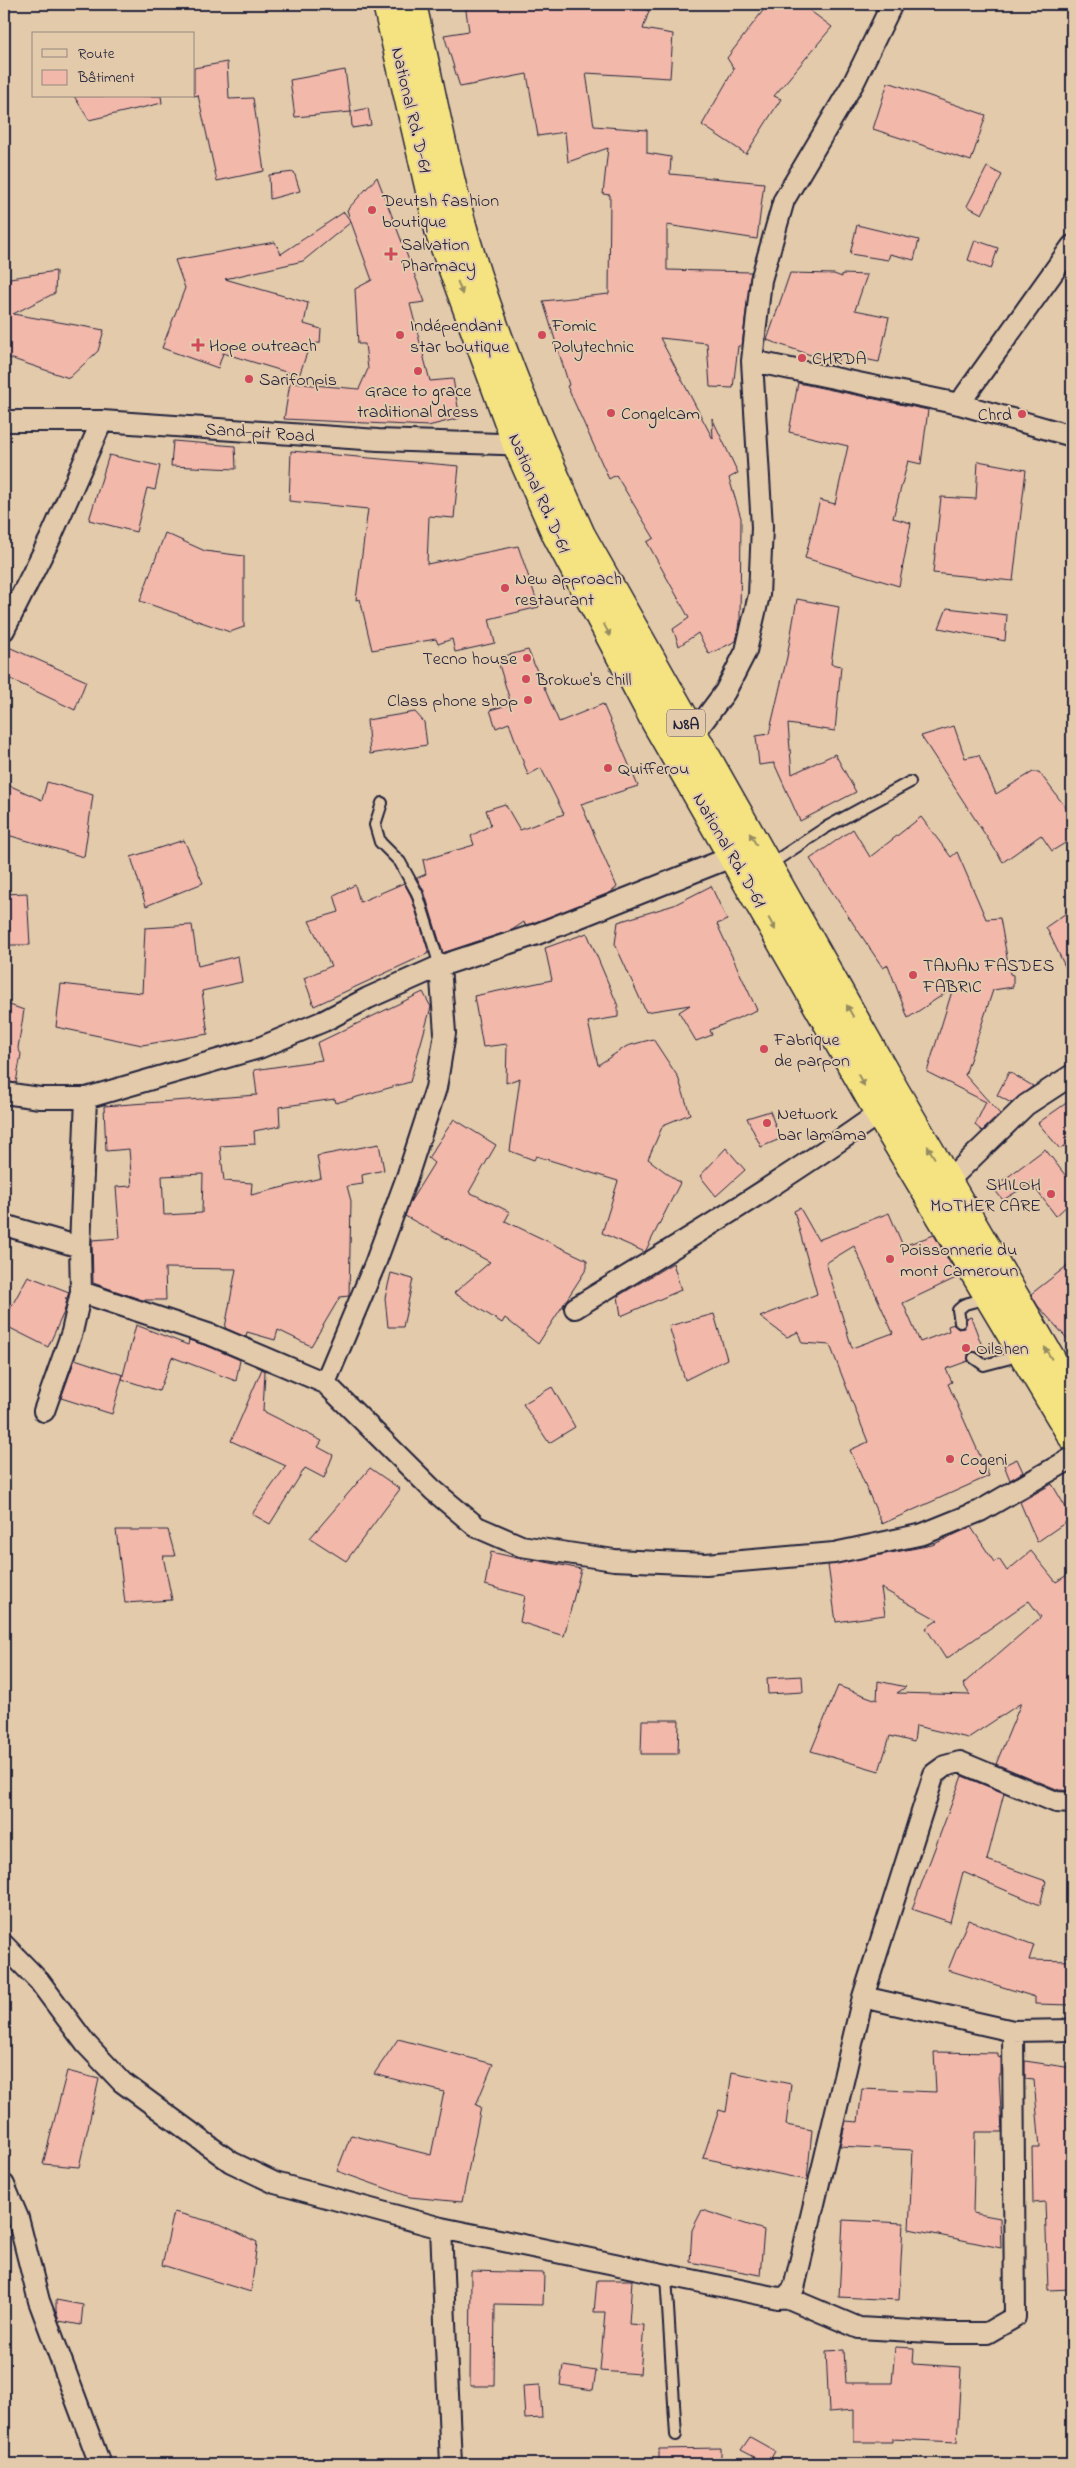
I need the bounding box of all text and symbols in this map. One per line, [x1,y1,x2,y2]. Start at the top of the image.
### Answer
legend [32,32,195,98]
text: Route [78,43,115,65]
street label: National Rd. D-61 [383,45,437,176]
text: Bâtiment [77,67,135,89]
place label: Deutsh fashion boutique [381,189,499,236]
marker: Deutsh fashion boutique [366,204,378,216]
place label: Salvation Pharmacy [401,233,476,280]
marker: Salvation Pharmacy [385,248,397,260]
one-way arrow [456,281,464,296]
place label: Indépendant star boutique [410,314,510,361]
place label: Fomic Polytechnic [551,314,634,361]
marker: Indépendant star boutique [394,329,406,341]
marker: Fomic Polytechnic [536,329,548,341]
place label: Hope outreach [209,334,317,360]
marker: Hope outreach [191,338,205,352]
place label: CHRDA [812,347,867,373]
marker: CHRDA [796,352,808,364]
marker: Grace to grace traditional dress [412,365,424,377]
place label: Sarifonpis [259,368,337,394]
marker: Sarifonpis [243,373,255,385]
place label: Grace to grace traditional dress [357,379,479,426]
place label: Congelcam [621,402,700,429]
place label: Chrd [978,403,1012,429]
marker: Congelcam [605,407,617,419]
marker: Chrd [1016,408,1028,420]
street label: Sand-pit Road [204,417,316,451]
street label: National Rd. D-61 [500,430,576,558]
place label: New approach restaurant [515,567,622,614]
marker: New approach restaurant [499,582,511,594]
one-way arrow [603,622,611,637]
place label: Tecno house [423,647,518,673]
marker: Tecno house [521,652,533,664]
place label: Brokwe's chill [535,668,632,694]
marker: Brokwe's chill [520,673,532,685]
place label: Class phone shop [387,689,518,715]
marker: Class phone shop [522,694,534,706]
road number: N8A [667,710,705,736]
place label: Quifferou [618,757,689,783]
marker: Quifferou [602,762,614,774]
street label: National Rd. D-61 [685,789,772,913]
one-way arrow [748,832,757,846]
one-way arrow [768,917,777,930]
place label: TANAN FASDES FABRIC [922,954,1054,1001]
marker: TANAN FASDES FABRIC [907,969,919,981]
one-way arrow [846,1004,854,1018]
place label: Fabrique de parpon [773,1028,850,1075]
marker: Fabrique de parpon [758,1043,770,1055]
one-way arrow [856,1074,865,1087]
place label: Network bar lamama [777,1102,866,1149]
marker: Network bar lamama [761,1117,773,1129]
one-way arrow [926,1145,935,1159]
place label: SHILOH MOTHER CARE [930,1173,1041,1220]
marker: SHILOH MOTHER CARE [1045,1188,1057,1200]
place label: Poissonnerie du mont Cameroun [900,1238,1019,1285]
marker: Poissonnerie du mont Cameroun [884,1253,896,1265]
place label: Oilshen [976,1337,1029,1363]
marker: Oilshen [960,1342,972,1354]
one-way arrow [1043,1346,1052,1359]
place label: Cogeni [960,1448,1008,1475]
marker: Cogeni [944,1453,956,1465]

